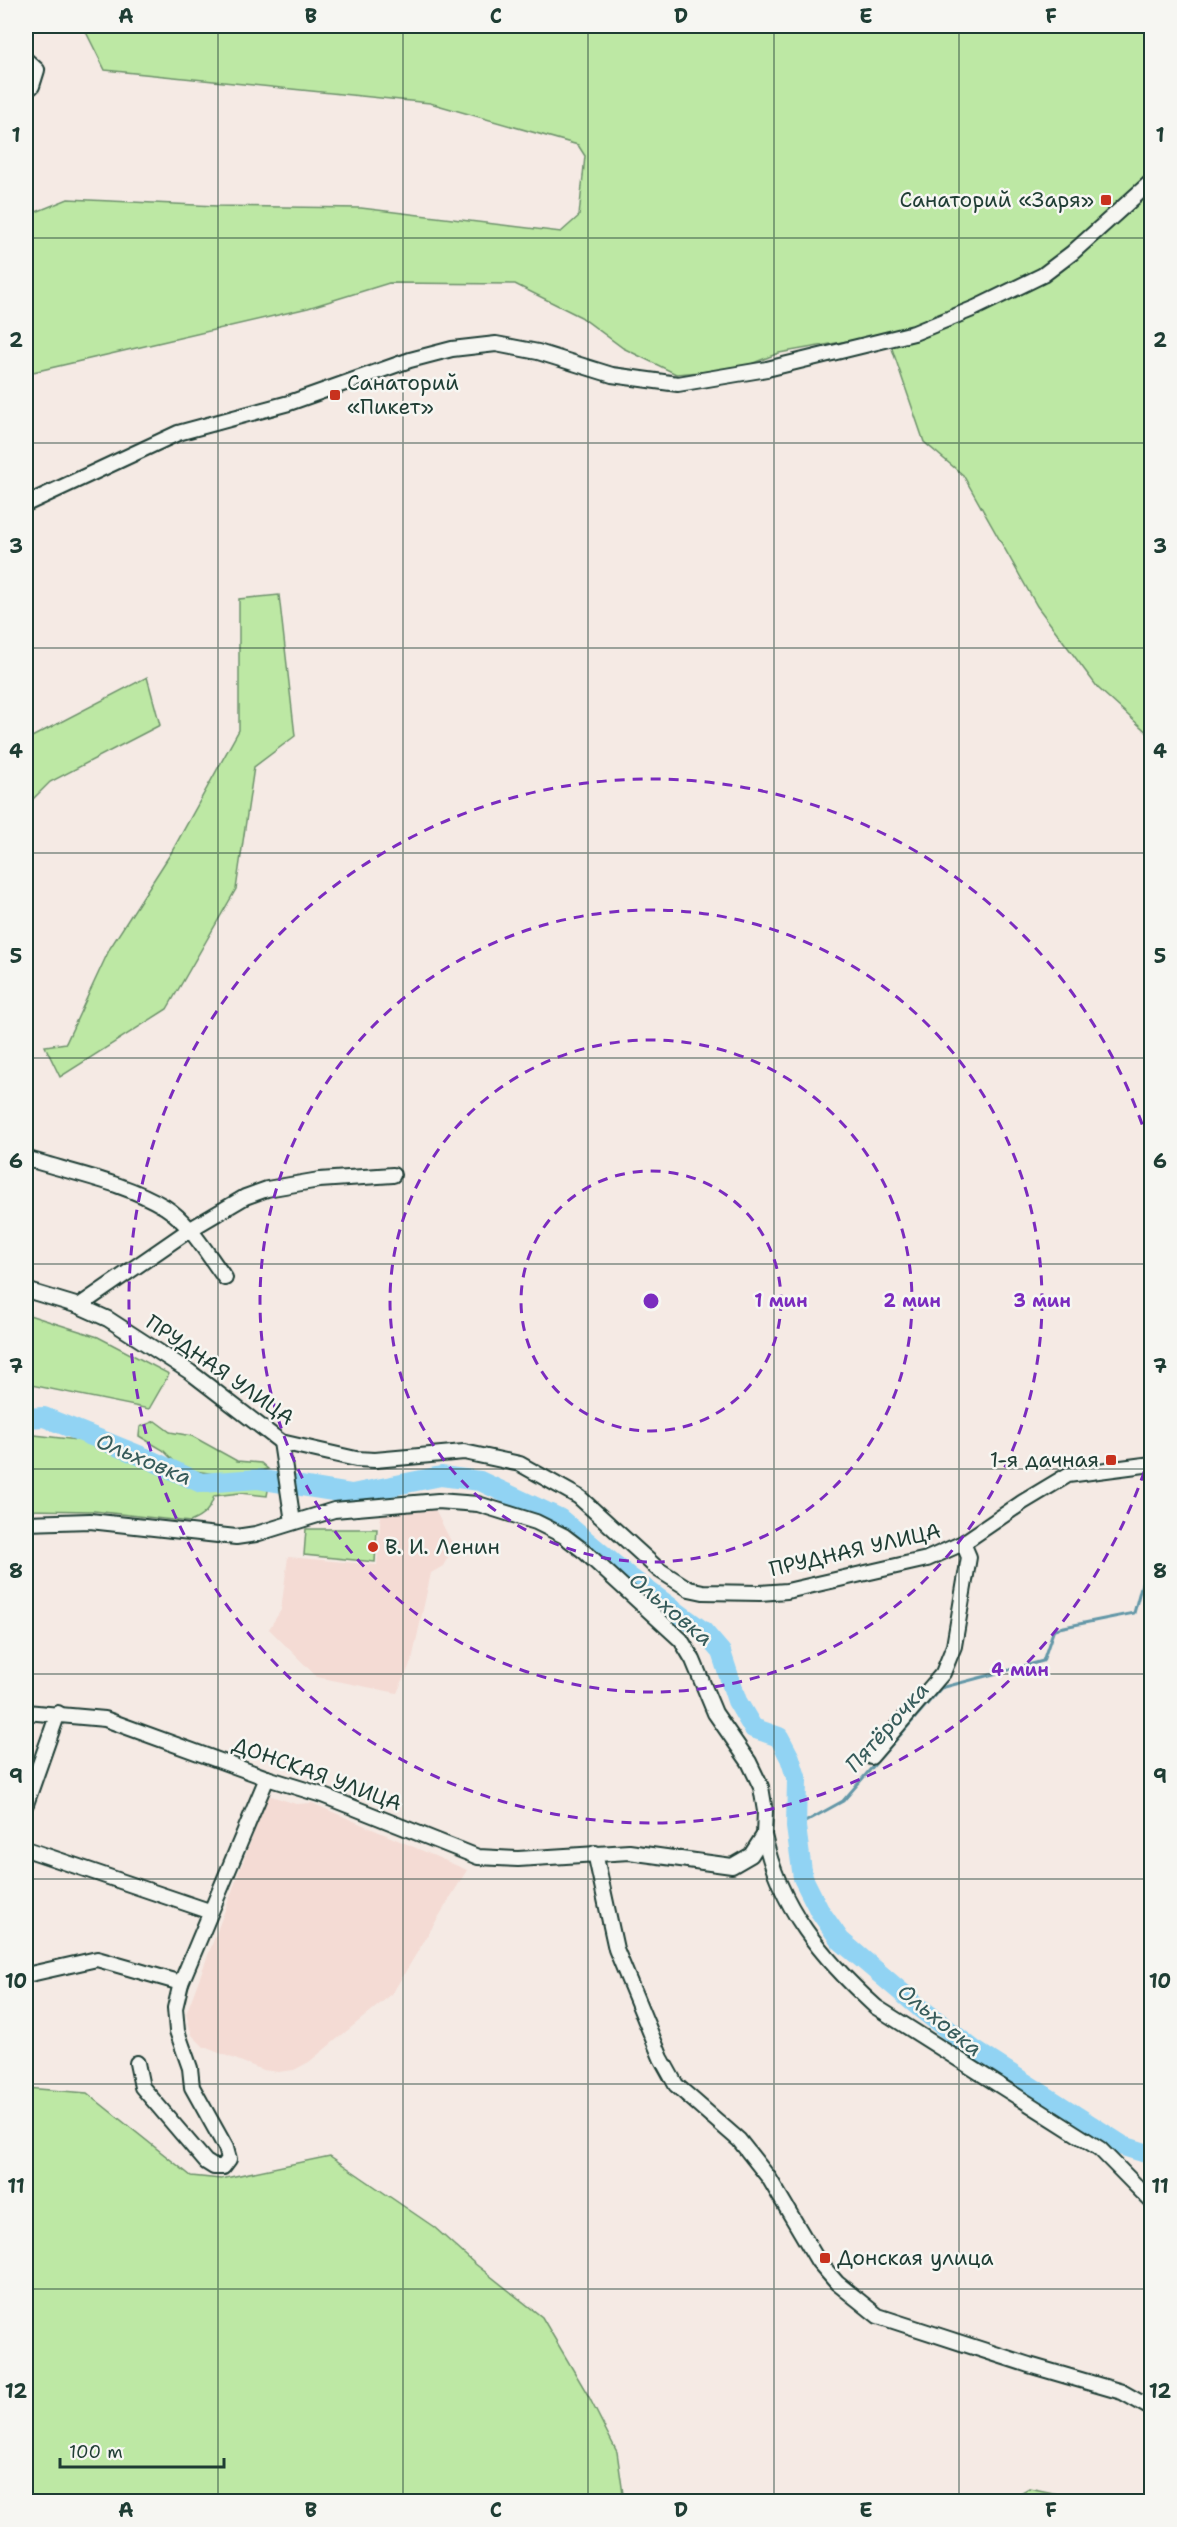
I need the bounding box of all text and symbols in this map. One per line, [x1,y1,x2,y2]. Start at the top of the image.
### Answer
text: A [118,3,134,29]
text: B [305,3,317,29]
text: C [490,3,502,29]
text: D [674,3,688,29]
text: E [859,3,873,29]
text: F [1045,3,1057,29]
text: 1 [11,122,21,148]
text: 1 [1155,122,1165,148]
place label: Санаторий «Заря» [899,186,1094,214]
marker: Санаторий «Заря» [1099,193,1113,207]
text: 2 [9,327,23,353]
text: 2 [1153,327,1167,353]
place label: Санаторий «Пикет» [347,369,459,421]
marker: Санаторий «Пикет» [328,388,342,402]
text: 3 [9,533,23,559]
text: 3 [1153,533,1167,559]
text: 4 [9,738,23,764]
text: 4 [1153,738,1167,764]
text: 5 [10,943,22,969]
text: 5 [1154,943,1166,969]
text: 6 [9,1148,23,1174]
text: 6 [1153,1148,1167,1174]
text: 1 мин [754,1289,808,1313]
text: 2 мин [883,1289,941,1313]
text: 3 мин [1013,1289,1071,1313]
centre of rings [641,1291,661,1311]
street label: ПРУДНАЯ УЛИЦА [140,1308,300,1432]
text: 7 [9,1353,23,1379]
text: 7 [1153,1353,1167,1379]
water label: Ольховка [92,1426,196,1492]
place label: 1-я дачная [990,1446,1099,1474]
marker: 1-я дачная [1104,1453,1118,1467]
street label: ПРУДНАЯ УЛИЦА [767,1517,943,1583]
place label: В. И. Ленин [385,1533,500,1561]
marker: В. И. Ленин [366,1540,380,1554]
text: 8 [9,1558,23,1584]
text: 8 [1153,1558,1167,1584]
water label: Ольховка [623,1565,719,1653]
text: 4 мин [991,1658,1049,1682]
water label: Пятёрочка [839,1676,935,1778]
street label: ДОНСКАЯ УЛИЦА [228,1730,406,1818]
text: 9 [9,1763,23,1789]
text: 9 [1153,1763,1167,1789]
text: 10 [5,1968,27,1994]
text: 10 [1149,1968,1171,1994]
water label: Ольховка [892,1977,988,2063]
text: 11 [7,2173,25,2199]
text: 11 [1151,2173,1169,2199]
place label: Донская улица [837,2244,994,2272]
marker: Донская улица [818,2251,832,2265]
text: 12 [5,2378,27,2404]
text: 12 [1149,2378,1171,2404]
scale bar [60,2431,224,2469]
text: 100 m [69,2440,123,2464]
text: A [118,2497,134,2523]
text: B [305,2497,317,2523]
text: C [490,2497,502,2523]
text: D [674,2497,688,2523]
text: E [859,2497,873,2523]
text: F [1045,2497,1057,2523]

